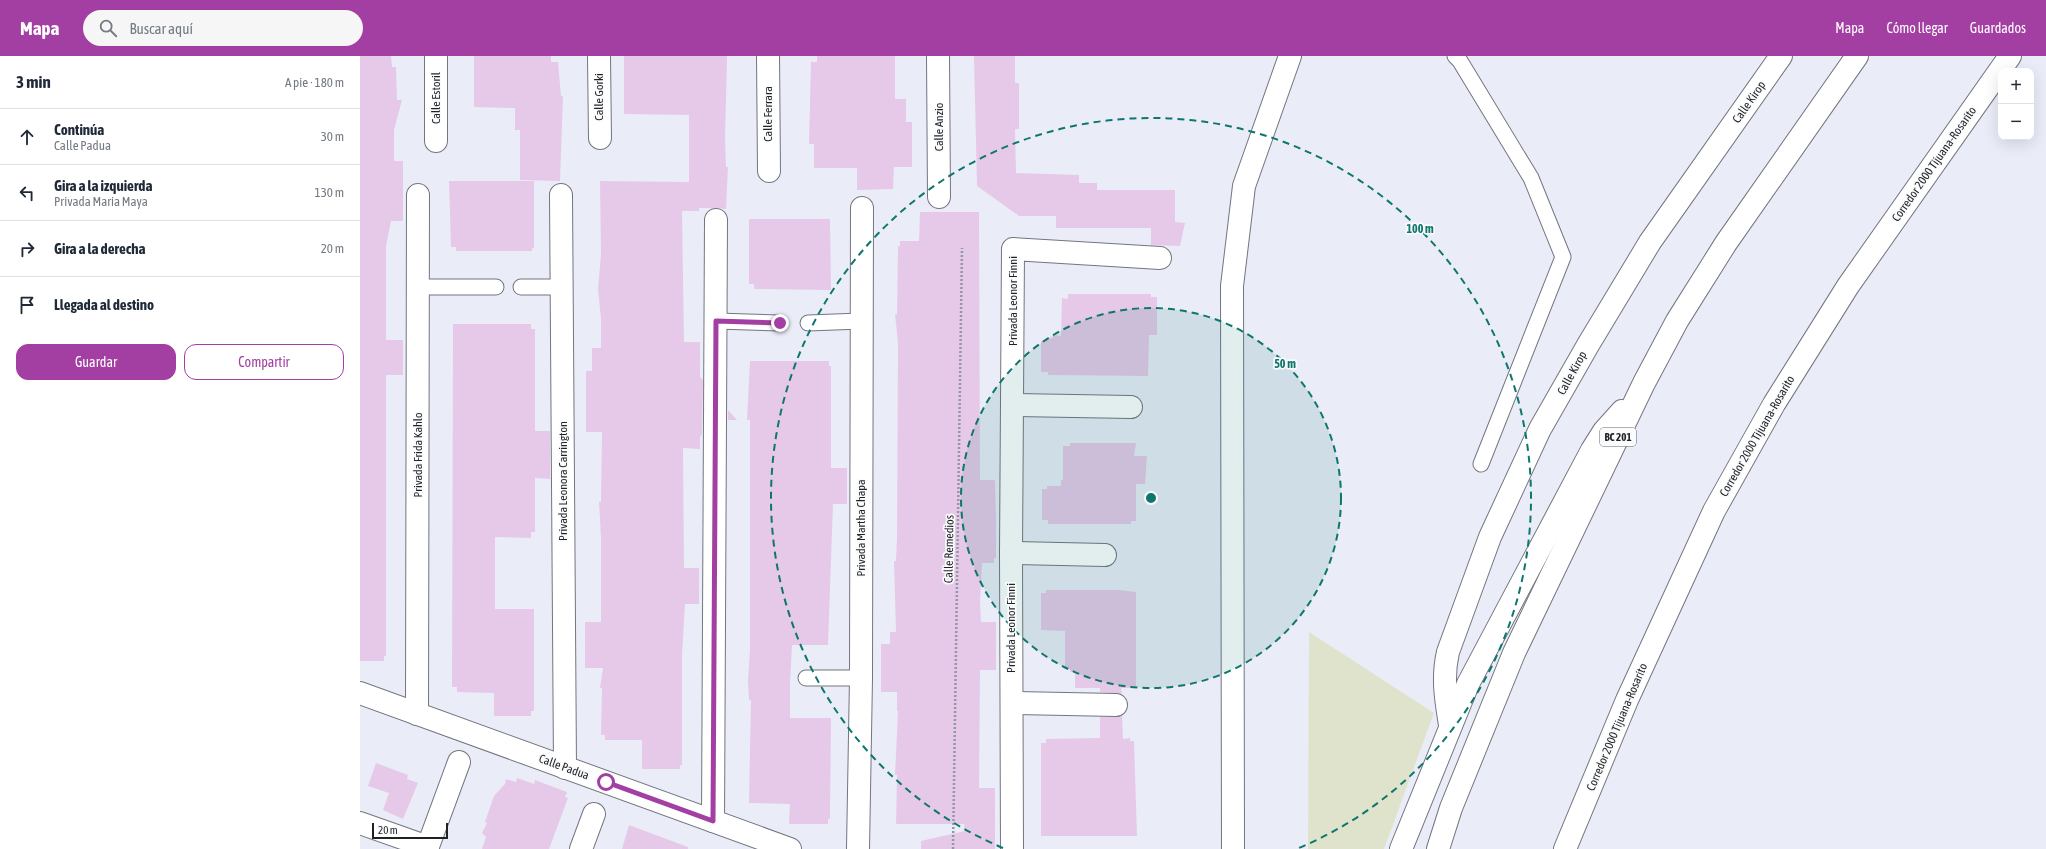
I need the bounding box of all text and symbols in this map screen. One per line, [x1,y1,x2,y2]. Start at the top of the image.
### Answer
search box [83,10,363,46]
text: Mapa [20,17,59,39]
icon: search [97,17,119,39]
text: Buscar aquí [129,20,193,37]
text: Mapa [1835,20,1864,36]
text: Cómo llegar [1886,20,1948,36]
text: Guardados [1970,20,2026,36]
map controls [1998,68,2034,140]
button: + [1998,68,2034,104]
street label: Calle Estoril [429,71,443,124]
text: 3 min [16,72,51,92]
street label: Calle Gorki [592,73,606,121]
text: A pie · 180 m [285,75,344,90]
street label: Calle Kirop [1730,78,1769,126]
street label: Calle Ferrara [761,86,775,142]
street label: Calle Anzio [932,102,946,151]
street label: Corredor 2000 Tijuana-Rosarito [1889,103,1979,224]
button: − [1998,104,2034,140]
text: Continúa [54,121,104,138]
icon: ahead [16,126,38,148]
text: 30 m [321,129,344,144]
text: Calle Padua [54,138,111,153]
text: Gira a la izquierda [54,177,152,194]
icon: left [16,182,38,204]
text: 130 m [315,185,344,200]
text: Privada María Maya [54,194,148,209]
text: 100 m [1406,222,1434,236]
icon: right [16,238,38,260]
text: Gira a la derecha [54,240,145,257]
text: 20 m [321,241,344,256]
street label: Privada Leonor Finni [1006,256,1020,346]
icon: arrive [16,294,38,316]
text: Llegada al destino [54,296,154,313]
route end [771,314,789,332]
button: Guardar [16,344,176,380]
button: Compartir [184,344,344,380]
street label: Calle Kirop [1554,348,1590,397]
text: 50 m [1274,357,1296,371]
street label: Corredor 2000 Tijuana-Rosarito [1717,373,1798,499]
street label: Privada Frida Kahlo [411,412,425,498]
street label: Privada Leonora Carrington [556,421,570,541]
road number: BC 201 [1600,428,1636,446]
street label: Privada Martha Chapa [854,479,868,577]
centre of rings [1144,491,1158,505]
street label: Calle Remedios [941,515,957,583]
street label: Privada Leonor Finni [1004,583,1018,673]
street label: Corredor 2000 Tijuana-Rosarito [1584,661,1650,793]
street label: Calle Padua [537,751,591,783]
route start [597,773,615,791]
scale bar [372,821,448,840]
text: 20 m [378,824,398,836]

